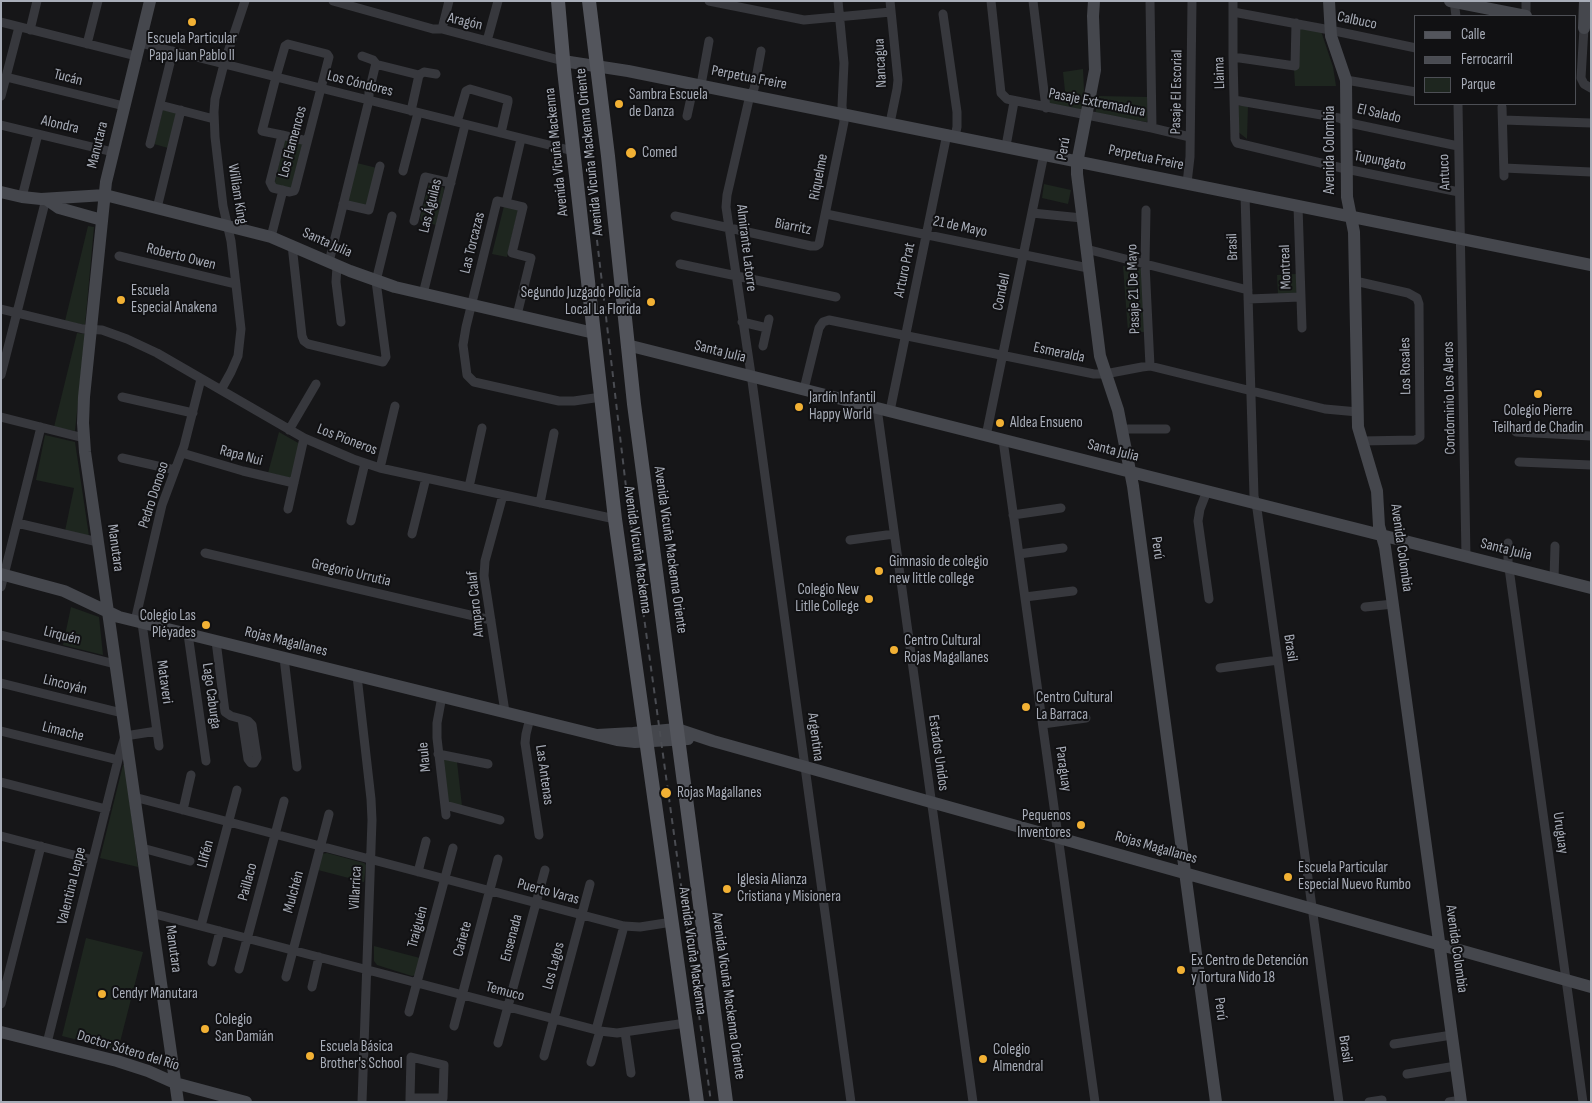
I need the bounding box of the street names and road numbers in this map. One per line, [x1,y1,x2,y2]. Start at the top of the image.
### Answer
street label: Calbuco [1335,8,1379,34]
street label: Aragón [446,9,484,35]
street label: Nancagua [871,38,891,88]
street label: Pasaje El Escorial [1167,49,1187,135]
street label: Llaima [1210,57,1230,89]
street label: Perpetua Freire [710,62,788,94]
street label: Tucán [52,66,84,90]
street label: Los Cóndores [325,67,395,101]
street label: Avenida Vicuña Mackenna Oriente [572,67,608,237]
street label: Pasaje Extremadura [1047,85,1147,121]
street label: Avenida Vicuña Mackenna [541,87,573,217]
street label: El Salado [1355,100,1403,128]
street label: Los Flamencos [275,104,311,180]
street label: Avenida Colombia [1321,106,1339,194]
street label: Alondra [39,112,81,138]
street label: Manutara [84,120,112,170]
street label: Perú [1053,136,1075,162]
street label: Perpetua Freire [1107,141,1185,175]
street label: Tupungato [1353,147,1407,175]
street label: Riquelme [806,152,832,202]
street label: Antuco [1435,154,1455,190]
street label: William King [223,162,251,226]
street label: Las Águilas [416,177,446,235]
street label: Almirante Latorre [732,203,760,293]
street label: Las Torcazas [457,210,489,276]
street label: 21 de Mayo [931,212,989,242]
street label: Biarritz [773,215,813,239]
street label: Santa Julia [299,224,355,262]
street label: Brasil [1224,233,1242,261]
street label: Roberto Owen [144,240,218,274]
street label: Arturo Prat [890,241,920,299]
street label: Pasaje 21 De Mayo [1123,244,1145,334]
street label: Montreal [1276,244,1296,290]
street label: Condell [989,272,1015,312]
street label: Santa Julia [692,337,748,367]
street label: Los Rosales [1396,337,1416,395]
street label: Esmeralda [1032,339,1086,367]
street label: Condominio Los Aleros [1440,341,1460,455]
street label: Los Pioneros [314,420,380,460]
street label: Santa Julia [1085,436,1141,466]
street label: Rapa Nui [218,442,264,470]
street label: Pedro Donoso [135,459,173,531]
street label: Avenida Vicuña Mackenna Oriente [649,465,691,635]
street label: Avenida Vicuña Mackenna [619,485,655,615]
street label: Avenida Colombia [1386,503,1416,593]
street label: Manutara [103,523,127,573]
street label: Perú [1146,535,1168,561]
street label: Santa Julia [1478,535,1534,565]
street label: Gregorio Urrutia [310,555,392,591]
street label: Amparo Calaf [464,570,488,638]
street label: Lirquén [42,623,82,649]
street label: Rojas Magallanes [243,623,329,661]
street label: Brasil [1279,633,1301,663]
street label: Mataveri [152,659,176,705]
street label: Lago Caburga [197,662,225,730]
street label: Lincoyán [41,671,89,699]
street label: Argentina [803,712,827,762]
street label: Estados Unidos [924,714,952,792]
street label: Limache [40,718,86,746]
street label: Maule [414,741,436,773]
street label: Las Antenas [531,744,557,806]
street label: Paraguay [1051,745,1075,793]
street label: Uruguay [1548,811,1572,855]
street label: Rojas Magallanes [1113,828,1199,868]
street label: Llifén [194,838,218,870]
street label: Valentina Leppe [54,845,90,927]
street label: Paillaco [234,861,262,903]
street label: Villarrica [346,866,366,910]
street label: Mulchén [280,869,308,915]
street label: Puerto Varas [515,875,581,909]
street label: Avenida Vicuña Mackenna [674,886,710,1016]
street label: Traiguén [404,904,432,950]
street label: Avenida Colombia [1441,904,1471,994]
street label: Avenida Vicuña Mackenna Oriente [707,911,749,1081]
street label: Ensenada [497,912,527,964]
street label: Cañete [450,919,476,959]
street label: Manutara [161,924,185,974]
street label: Los Lagos [539,940,569,992]
street label: Temuco [484,978,526,1006]
street label: Perú [1210,997,1230,1021]
street label: Doctor Sótero del Río [75,1027,181,1075]
street label: Brasil [1334,1034,1356,1064]

